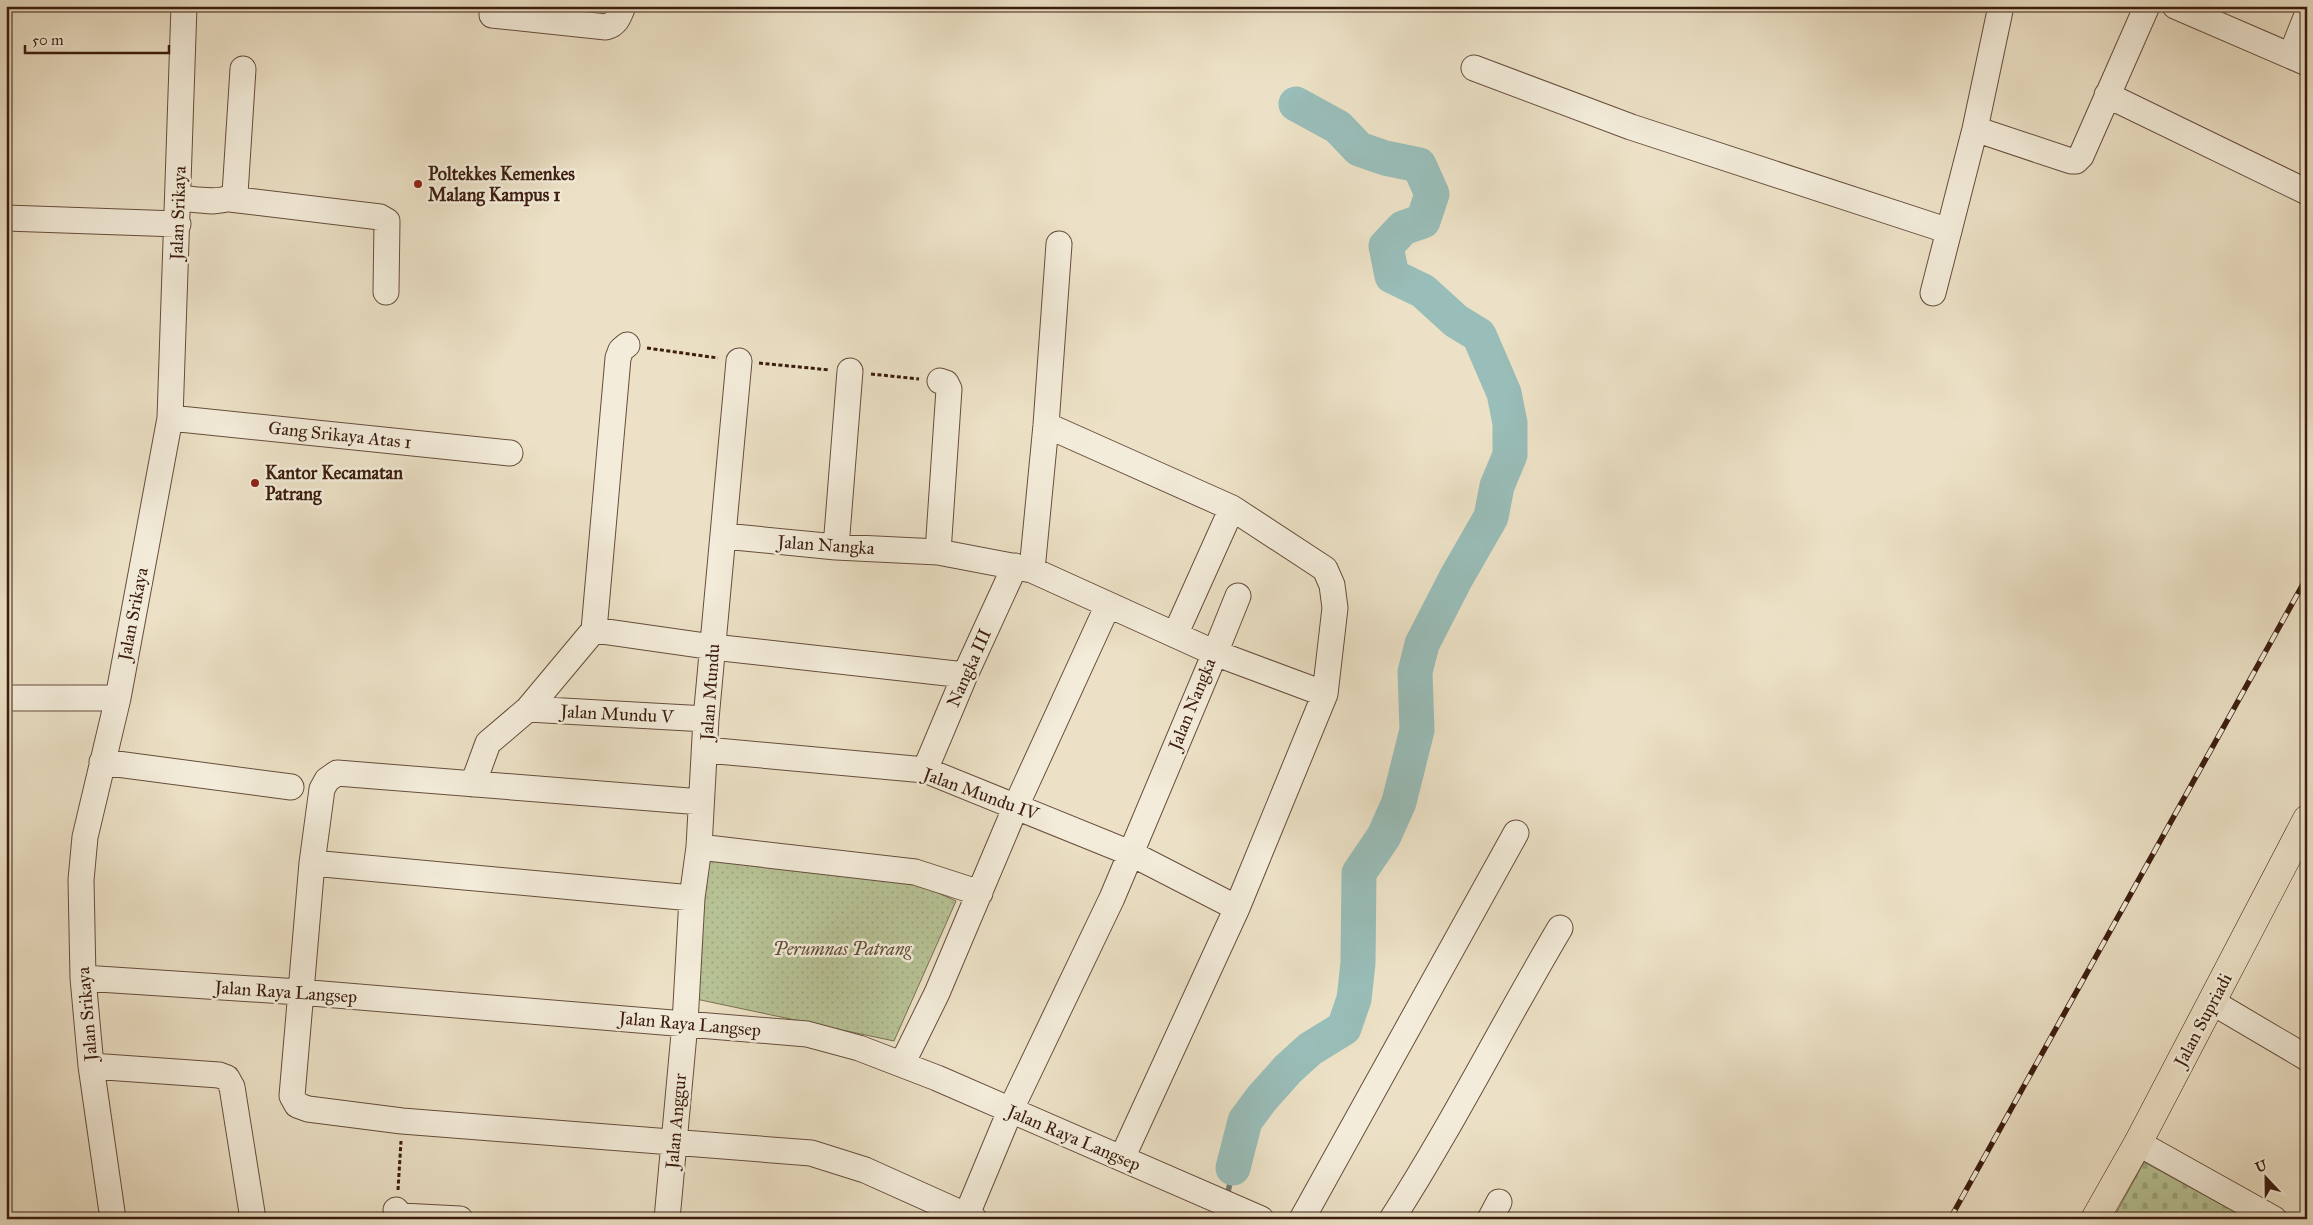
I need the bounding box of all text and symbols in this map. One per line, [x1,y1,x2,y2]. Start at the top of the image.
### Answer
scale bar [25,22,169,54]
text: 50 m [32,31,64,49]
place label: Poltekkes Kemenkes Malang Kampus 1 [428,163,575,207]
street label: Jalan Srikaya [165,165,192,263]
marker: Poltekkes Kemenkes Malang Kampus 1 [412,178,424,190]
street label: Gang Srikaya Atas 1 [267,417,413,454]
place label: Kantor Kecamatan Patrang [265,462,403,506]
marker: Kantor Kecamatan Patrang [249,477,261,489]
street label: Jalan Nangka [775,531,876,560]
street label: Jalan Srikaya [113,565,154,665]
street label: Nangka III [942,625,997,711]
street label: Jalan Mundu [696,643,725,743]
street label: Jalan Nangka [1163,655,1221,755]
street label: Jalan Mundu V [558,700,676,729]
street label: Jalan Mundu IV [918,762,1043,826]
park label: Perumnas Patrang [773,938,912,960]
street label: Jalan Srikaya [72,966,103,1064]
street label: Jalan Supriadi [2168,969,2238,1073]
street label: Jalan Raya Langsep [212,976,358,1009]
street label: Jalan Raya Langsep [616,1007,762,1042]
street label: Jalan Anggur [661,1072,692,1172]
street label: Jalan Raya Langsep [1002,1099,1144,1177]
north arrow [2240,1152,2290,1202]
text: U [2253,1156,2270,1176]

